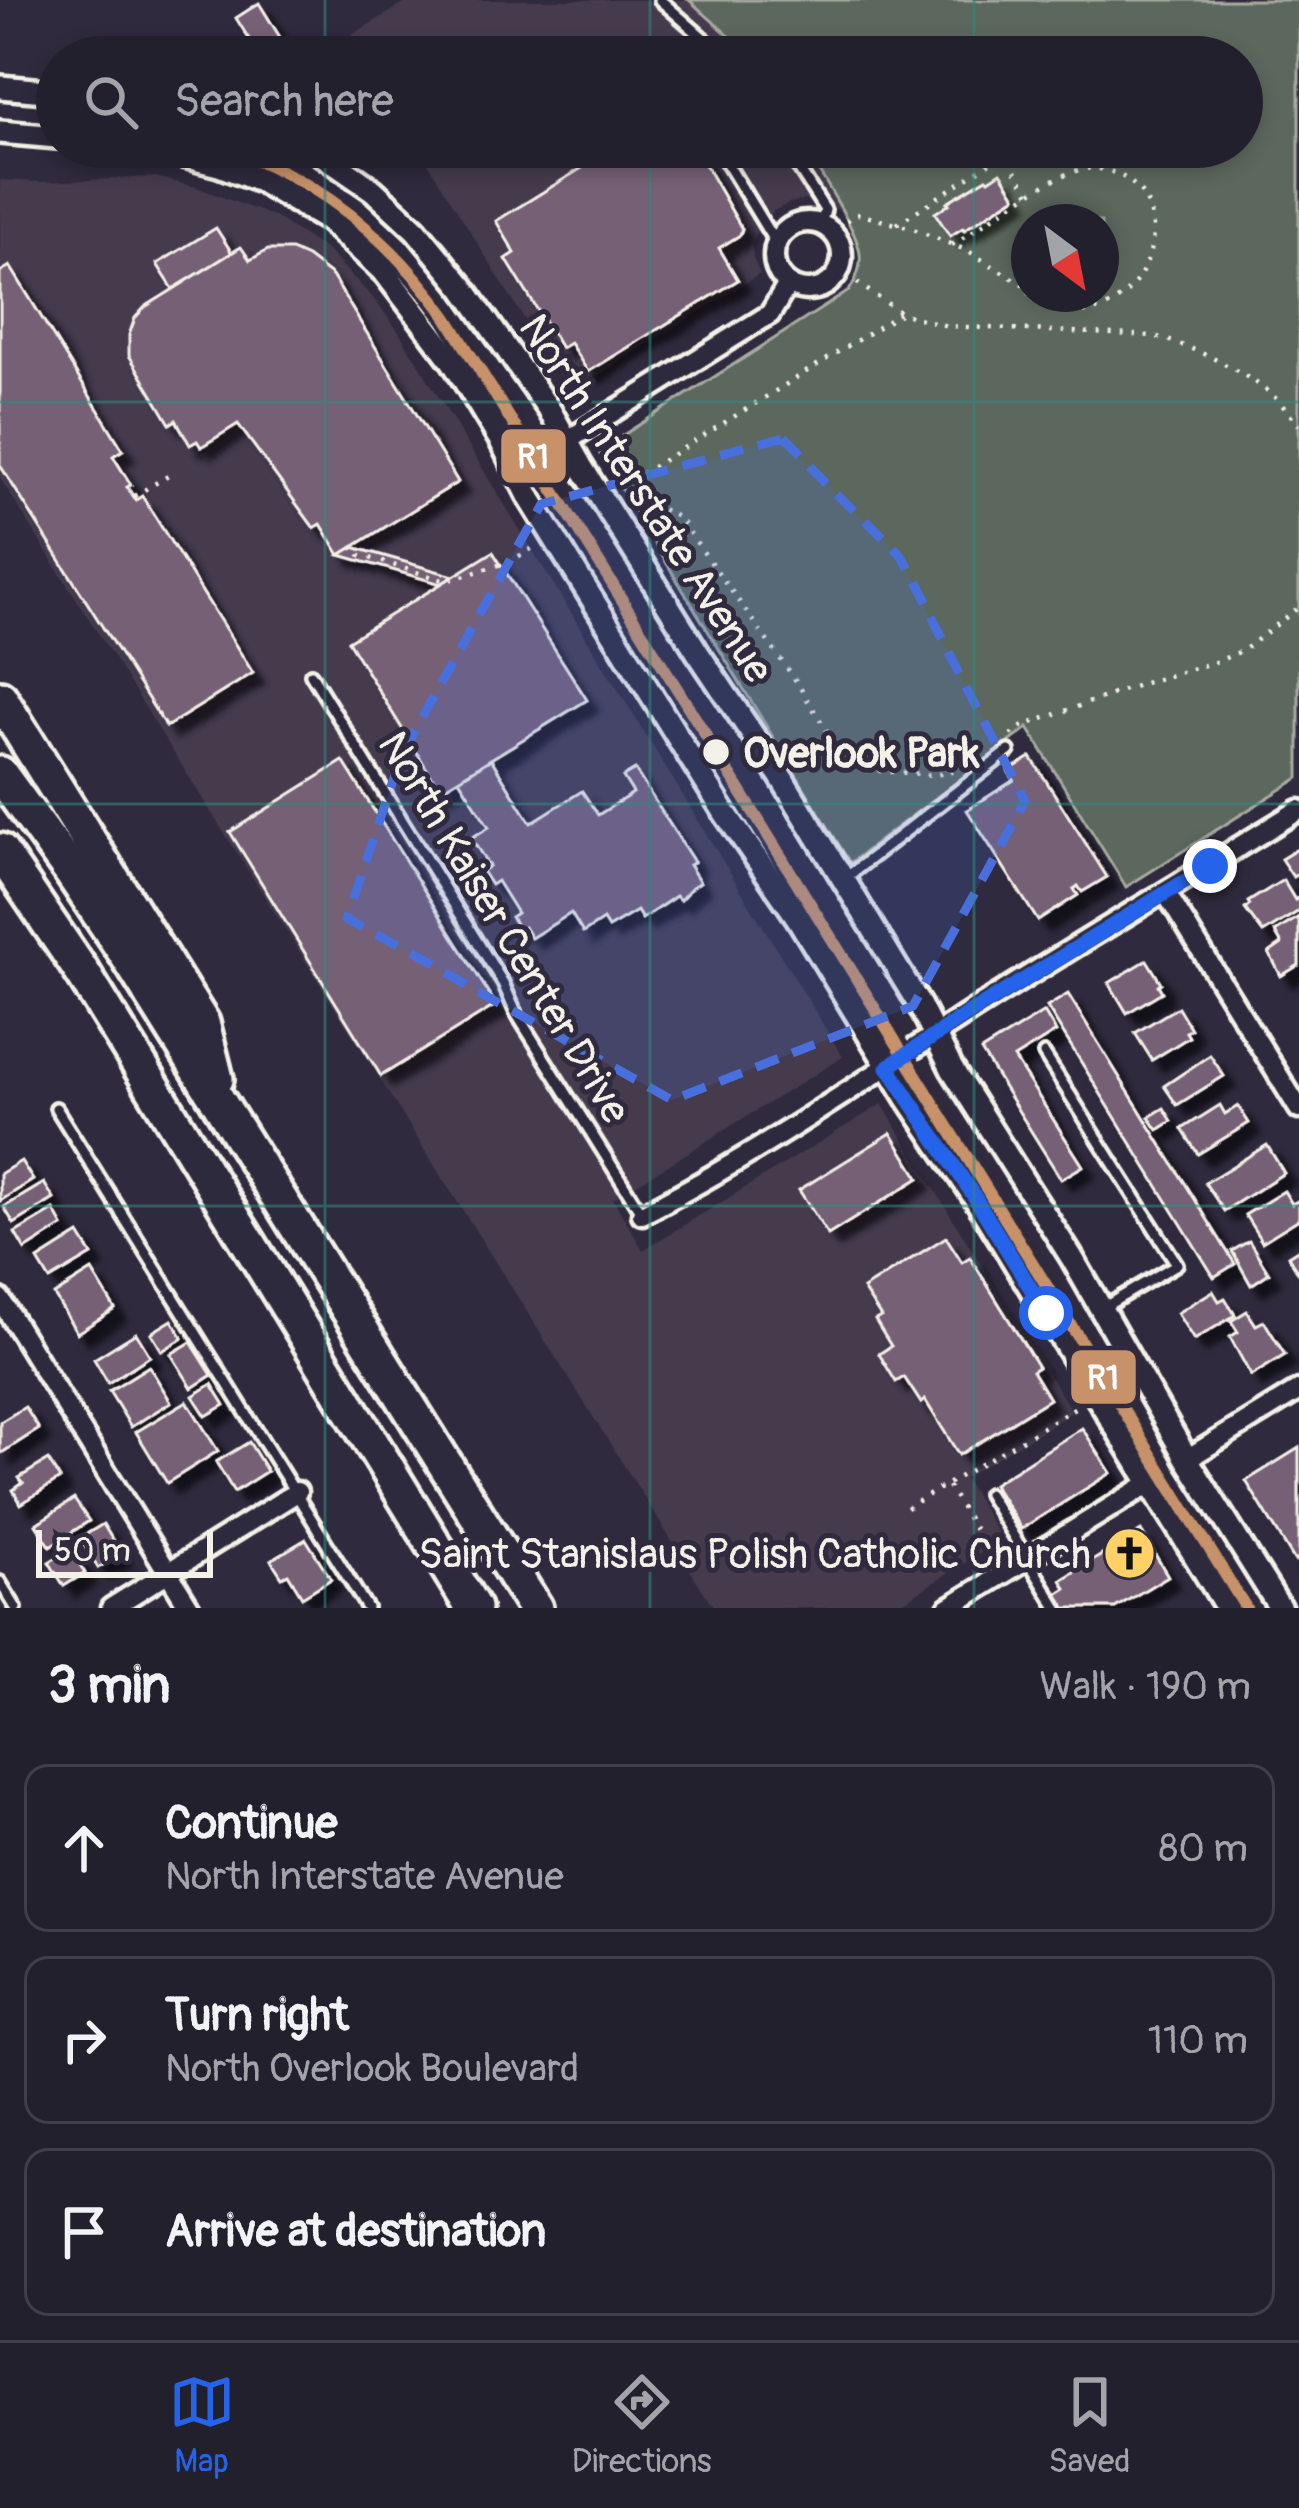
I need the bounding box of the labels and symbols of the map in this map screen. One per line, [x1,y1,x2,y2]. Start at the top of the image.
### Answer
north arrow [1011,204,1119,312]
street label: North Interstate Avenue [507,305,784,694]
line badge: R1 [499,427,568,485]
text: R1 [517,437,549,478]
street label: North Kaiser Center Drive [366,723,641,1134]
place label: Overlook Park [743,728,980,780]
marker: Overlook Park [700,736,732,768]
route end [1183,839,1237,893]
route start [1019,1286,1073,1340]
line badge: R1 [1069,1348,1138,1406]
text: R1 [1087,1358,1119,1399]
scale bar [36,1524,213,1577]
church icon: Saint Stanislaus Polish Catholic Church [1102,1525,1158,1581]
place label: Saint Stanislaus Polish Catholic Church [418,1529,1091,1581]

